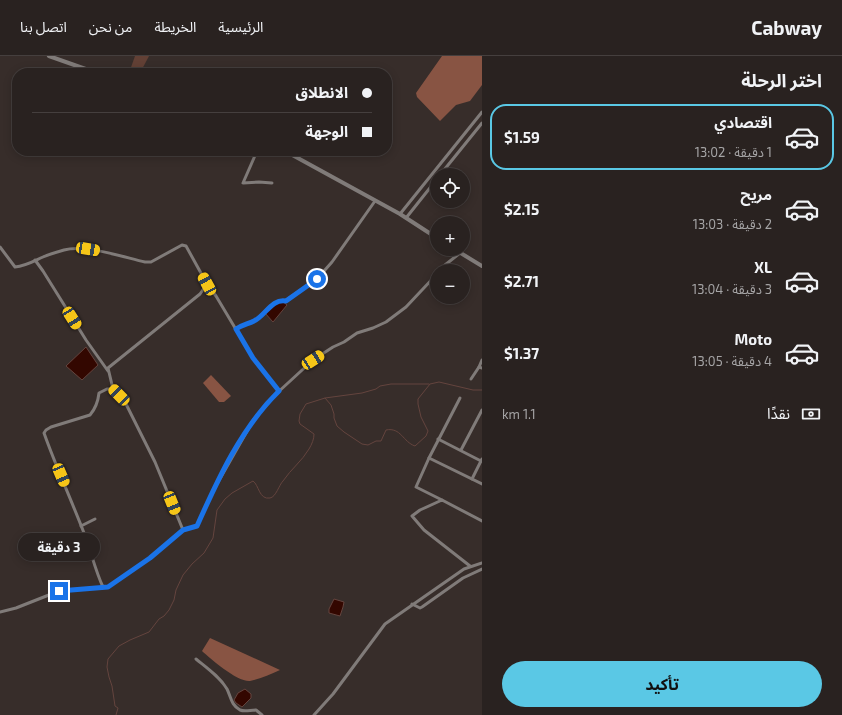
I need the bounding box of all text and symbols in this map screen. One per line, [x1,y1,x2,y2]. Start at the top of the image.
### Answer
text: Cabway [751,16,822,39]
text: اتصل بنا [20,18,67,35]
text: من نحن [89,18,132,35]
text: الخريطة [154,18,196,35]
text: الرئيسية [218,18,263,35]
text: اختر الرحلة [741,69,822,91]
text: الانطلاق [296,83,348,101]
text: اقتصادي [714,113,772,131]
icon: car [784,119,820,155]
text: الوجهة [305,122,348,140]
text: $1.59 [504,128,540,146]
text: 1 دقيقة · 13:02 [695,144,772,160]
map controls [430,168,470,304]
button: locate [430,168,470,208]
text: مريح [740,185,772,203]
icon: car [784,191,820,227]
text: $2.15 [504,200,539,218]
button: + [430,216,470,256]
text: 2 دقيقة · 13:03 [693,216,772,232]
car [75,241,101,257]
text: XL [754,258,772,276]
icon: car [784,263,820,299]
button: − [430,264,470,304]
route start [308,270,326,288]
car [196,271,218,297]
text: $2.71 [504,272,539,290]
text: 3 دقيقة · 13:04 [692,281,772,297]
car [61,305,83,331]
text: Moto [734,330,772,348]
icon: car [784,335,820,371]
text: $1.37 [504,344,539,362]
car [300,348,326,372]
text: 4 دقيقة · 13:05 [692,353,772,369]
car [106,382,132,408]
icon: cash [800,403,822,425]
text: نقدًا [767,404,790,422]
text: 1.1 km [502,406,536,422]
car [51,462,71,488]
car [162,490,182,516]
callout: 3 دقيقة [18,533,100,561]
text: 3 دقيقة [38,539,80,555]
route end [50,582,68,600]
button: تأكيد [502,661,822,707]

